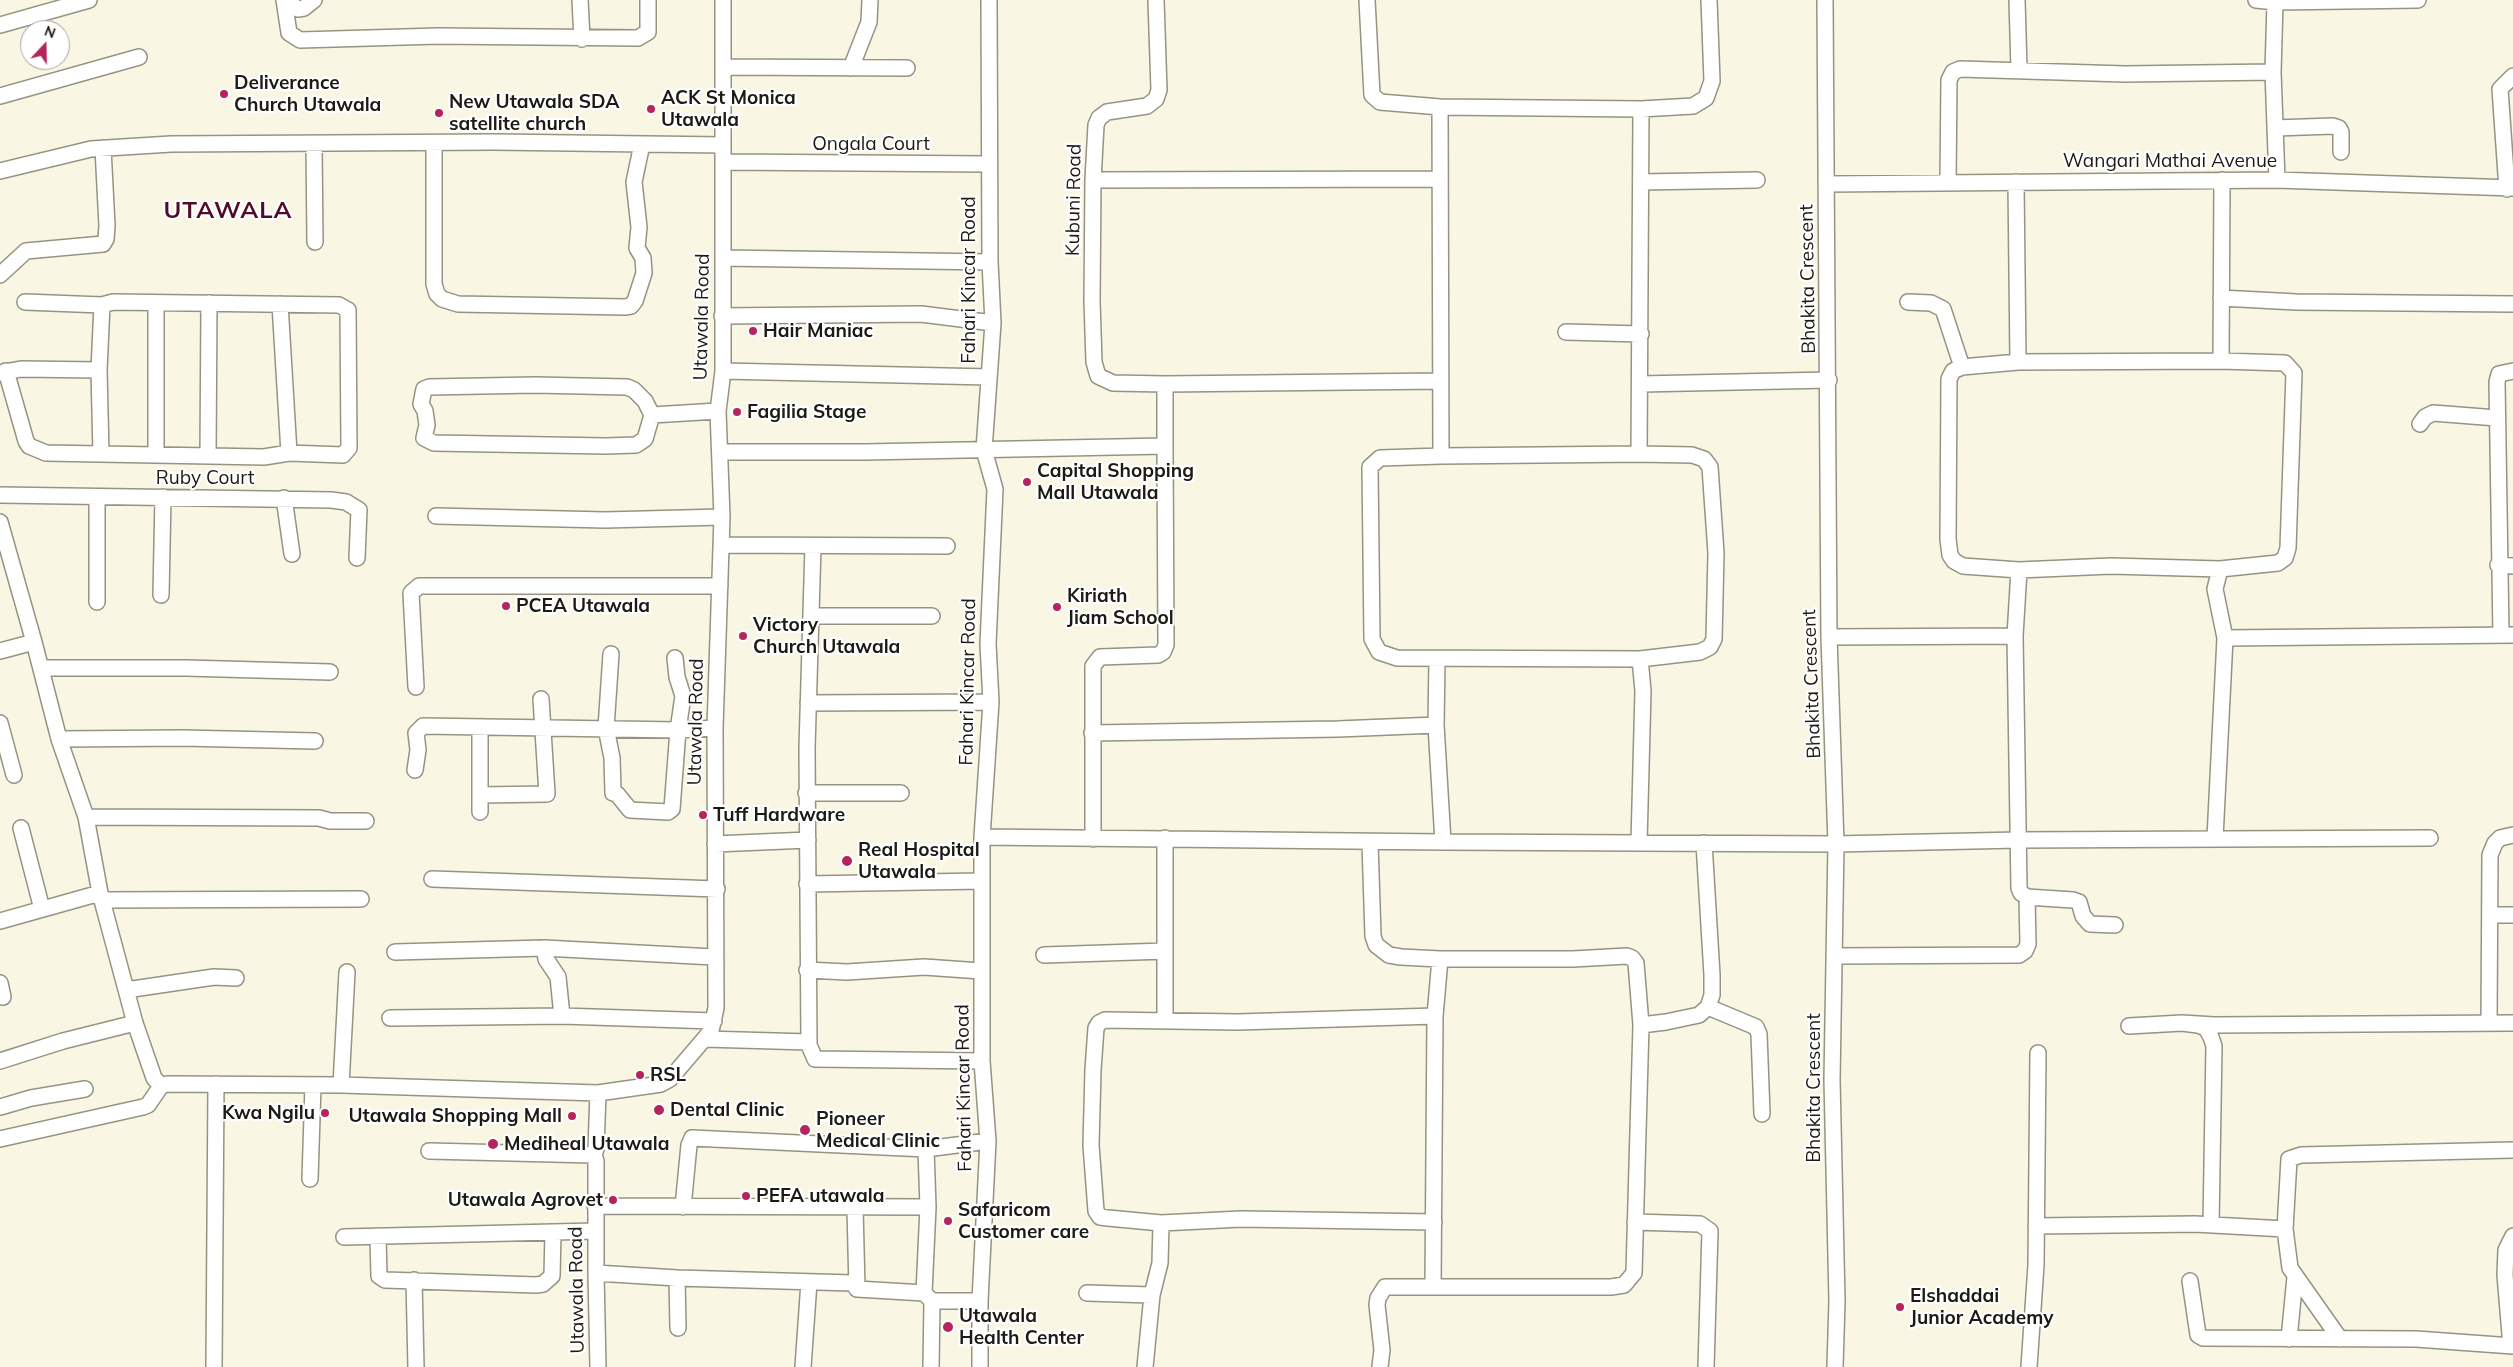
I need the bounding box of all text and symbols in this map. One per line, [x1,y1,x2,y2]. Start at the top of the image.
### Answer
north arrow [20,20,70,70]
text: N [42,22,58,42]
place label: Deliverance Church Utawala [234,72,381,116]
place label: ACK St Monica Utawala [661,87,796,131]
marker: Deliverance Church Utawala [218,88,230,100]
place label: New Utawala SDA satellite church [449,91,620,135]
marker: ACK St Monica Utawala [645,103,657,115]
marker: New Utawala SDA satellite church [433,107,445,119]
street label: Ongala Court [812,133,930,155]
street label: Kubuni Road [1062,144,1086,256]
street label: Wangari Mathai Avenue [2063,150,2277,172]
street label: Fahari Kincar Road [958,196,980,364]
district label: UTAWALA [163,197,293,225]
street label: Bhakita Crescent [1795,204,1821,354]
street label: Utawala Road [689,253,715,381]
place label: Hair Maniac [763,320,873,342]
marker: Hair Maniac [747,325,759,337]
place label: Fagilia Stage [747,401,866,423]
marker: Fagilia Stage [731,406,743,418]
place label: Capital Shopping Mall Utawala [1037,460,1194,504]
street label: Ruby Court [156,467,254,489]
marker: Capital Shopping Mall Utawala [1021,476,1033,488]
place label: Kiriath Jiam School [1067,585,1174,629]
place label: PCEA Utawala [516,595,650,617]
street label: Fahari Kincar Road [955,598,981,766]
marker: PCEA Utawala [500,600,512,612]
marker: Kiriath Jiam School [1051,601,1063,613]
street label: Bhakita Crescent [1798,609,1826,759]
place label: Victory Church Utawala [753,614,900,658]
marker: Victory Church Utawala [737,630,749,642]
street label: Utawala Road [683,658,709,786]
place label: Tuff Hardware [713,804,845,826]
marker: Tuff Hardware [697,809,709,821]
place label: Real Hospital Utawala [858,839,980,883]
marker: Real Hospital Utawala [840,854,854,868]
street label: Fahari Kincar Road [951,1004,977,1172]
street label: Bhakita Crescent [1803,1013,1825,1163]
place label: RSL [650,1064,686,1086]
marker: RSL [634,1069,646,1081]
place label: Dental Clinic [670,1099,784,1121]
place label: Kwa Ngilu [222,1102,315,1124]
marker: Dental Clinic [652,1103,666,1117]
place label: Utawala Shopping Mall [349,1105,562,1127]
marker: Kwa Ngilu [319,1107,331,1119]
place label: Pioneer Medical Clinic [816,1108,940,1152]
marker: Utawala Shopping Mall [566,1110,578,1122]
marker: Pioneer Medical Clinic [798,1123,812,1137]
place label: Mediheal Utawala [504,1133,670,1155]
marker: Mediheal Utawala [486,1137,500,1151]
place label: PEFA utawala [756,1185,885,1207]
place label: Utawala Agrovet [448,1189,603,1211]
marker: PEFA utawala [740,1190,752,1202]
marker: Utawala Agrovet [607,1194,619,1206]
place label: Safaricom Customer care [958,1199,1089,1243]
marker: Safaricom Customer care [942,1215,954,1227]
street label: Utawala Road [564,1226,590,1354]
place label: Elshaddai Junior Academy [1910,1285,2053,1329]
marker: Elshaddai Junior Academy [1894,1301,1906,1313]
place label: Utawala Health Center [959,1305,1084,1349]
marker: Utawala Health Center [941,1320,955,1334]

